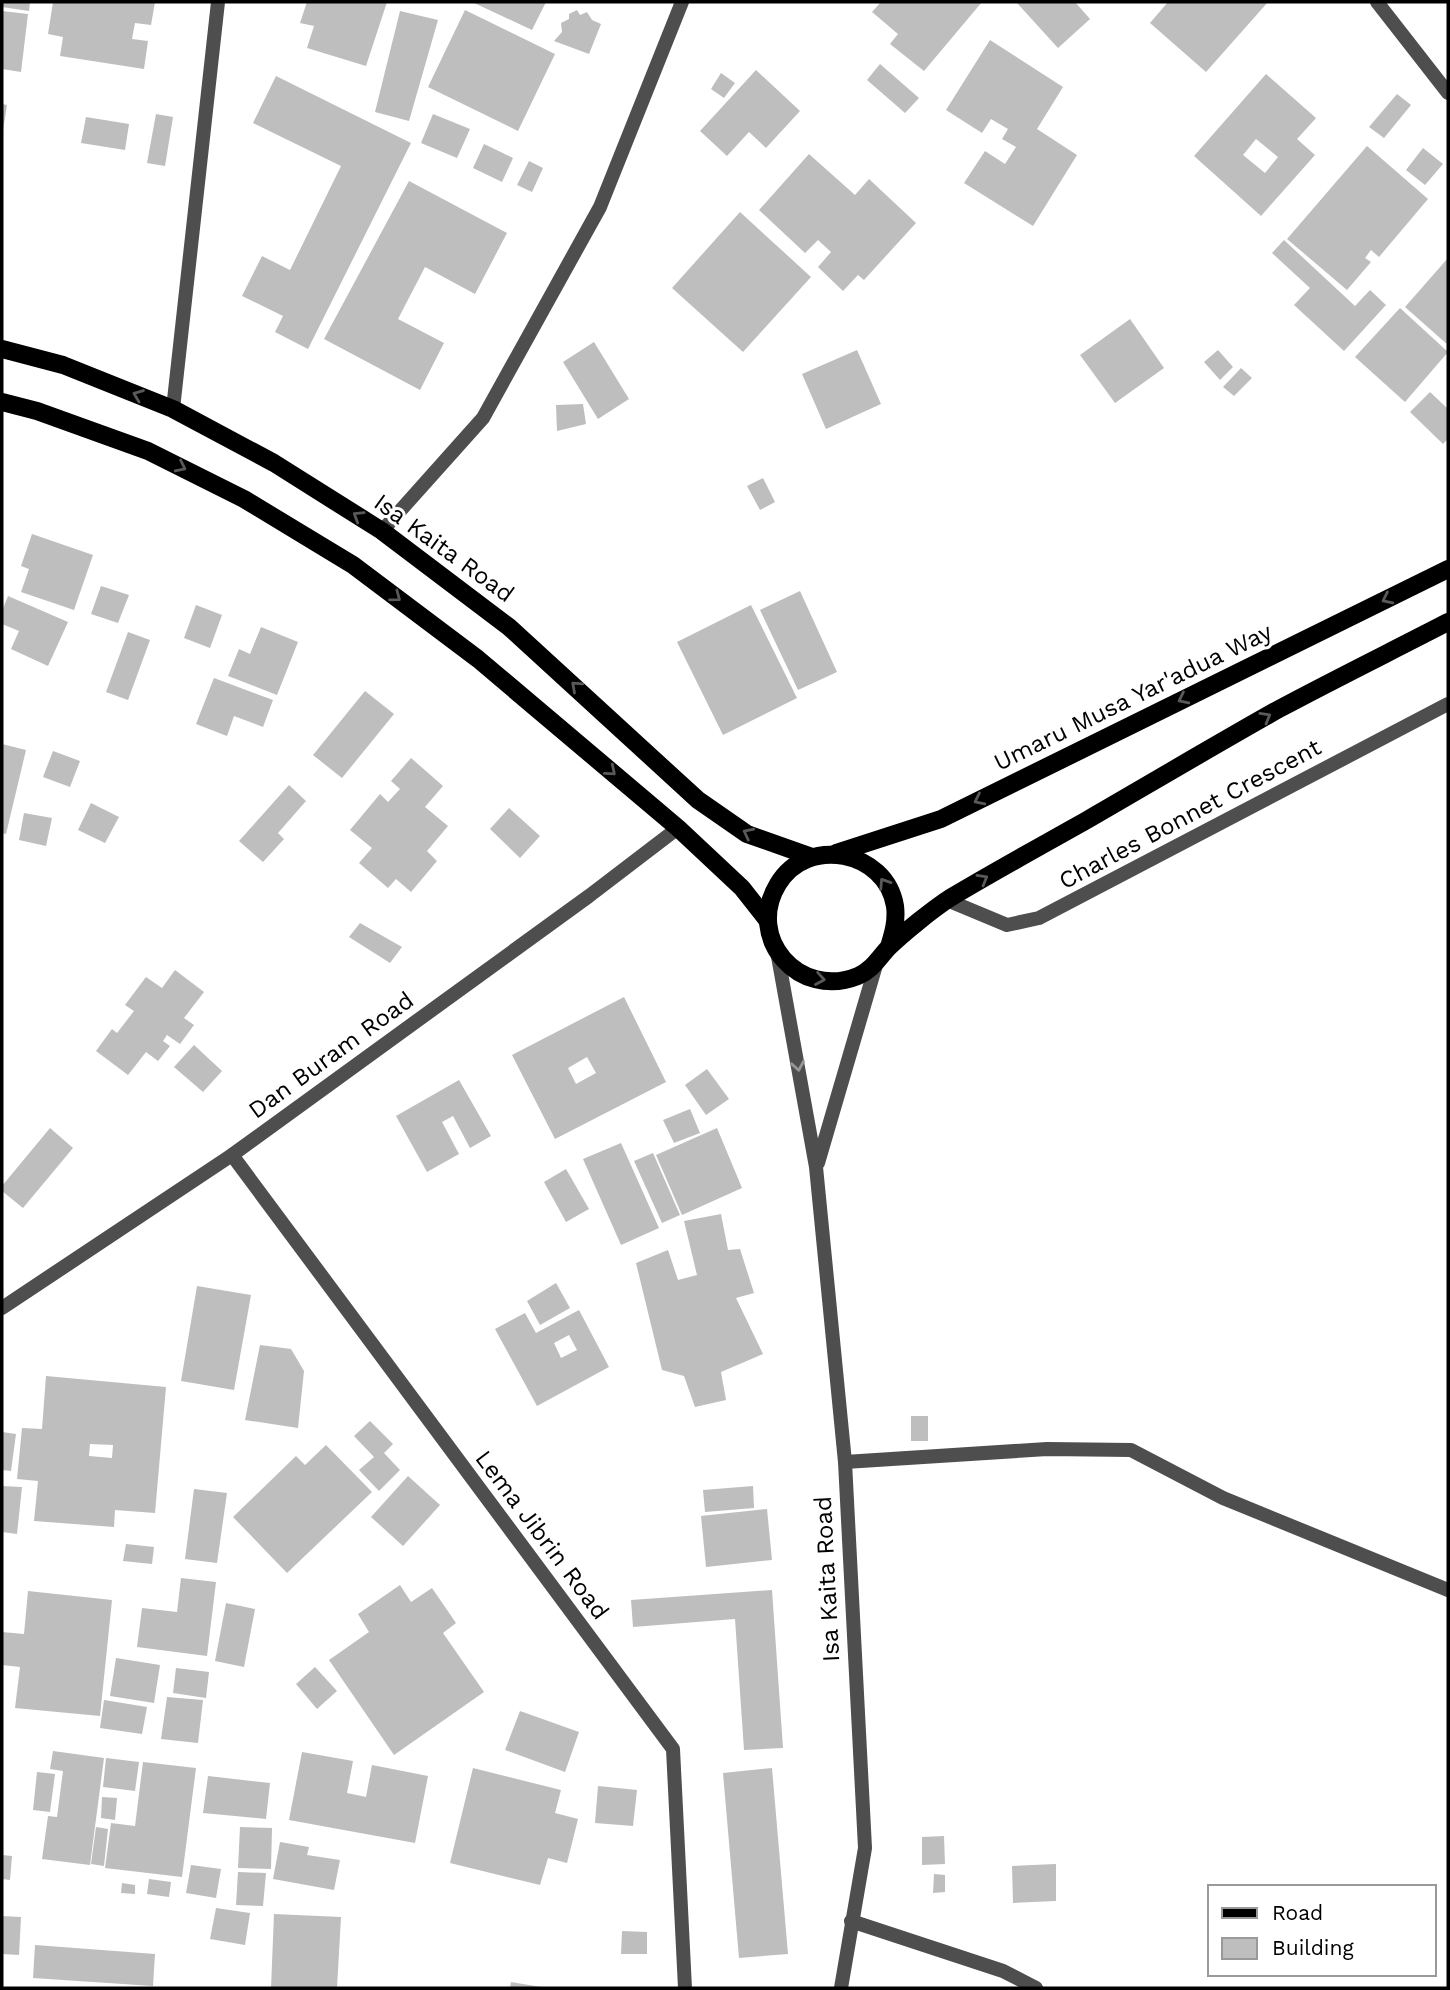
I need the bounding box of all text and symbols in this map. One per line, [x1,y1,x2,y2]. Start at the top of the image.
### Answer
one-way arrow [132,389,144,403]
one-way arrow [174,459,186,473]
street label: Isa Kaita Road [369,488,519,608]
one-way arrow [353,511,366,524]
one-way arrow [388,589,401,602]
one-way arrow [1382,590,1394,604]
street label: Umaru Musa Yar'adua Way [989,617,1277,777]
one-way arrow [571,682,584,694]
one-way arrow [1178,691,1190,705]
one-way arrow [1259,712,1271,725]
street label: Charles Bonnet Crescent [1054,733,1326,895]
one-way arrow [603,763,615,776]
one-way arrow [974,792,986,806]
one-way arrow [743,828,755,842]
one-way arrow [976,874,989,887]
one-way arrow [879,878,892,891]
one-way arrow [814,971,826,986]
street label: Dan Buram Road [243,986,419,1124]
one-way arrow [789,1060,804,1072]
street label: Lema Jibrin Road [469,1445,615,1625]
street label: Isa Kaita Road [809,1495,845,1663]
legend [1208,1885,1436,1976]
text: Road [1272,1900,1323,1925]
text: Building [1272,1935,1354,1960]

